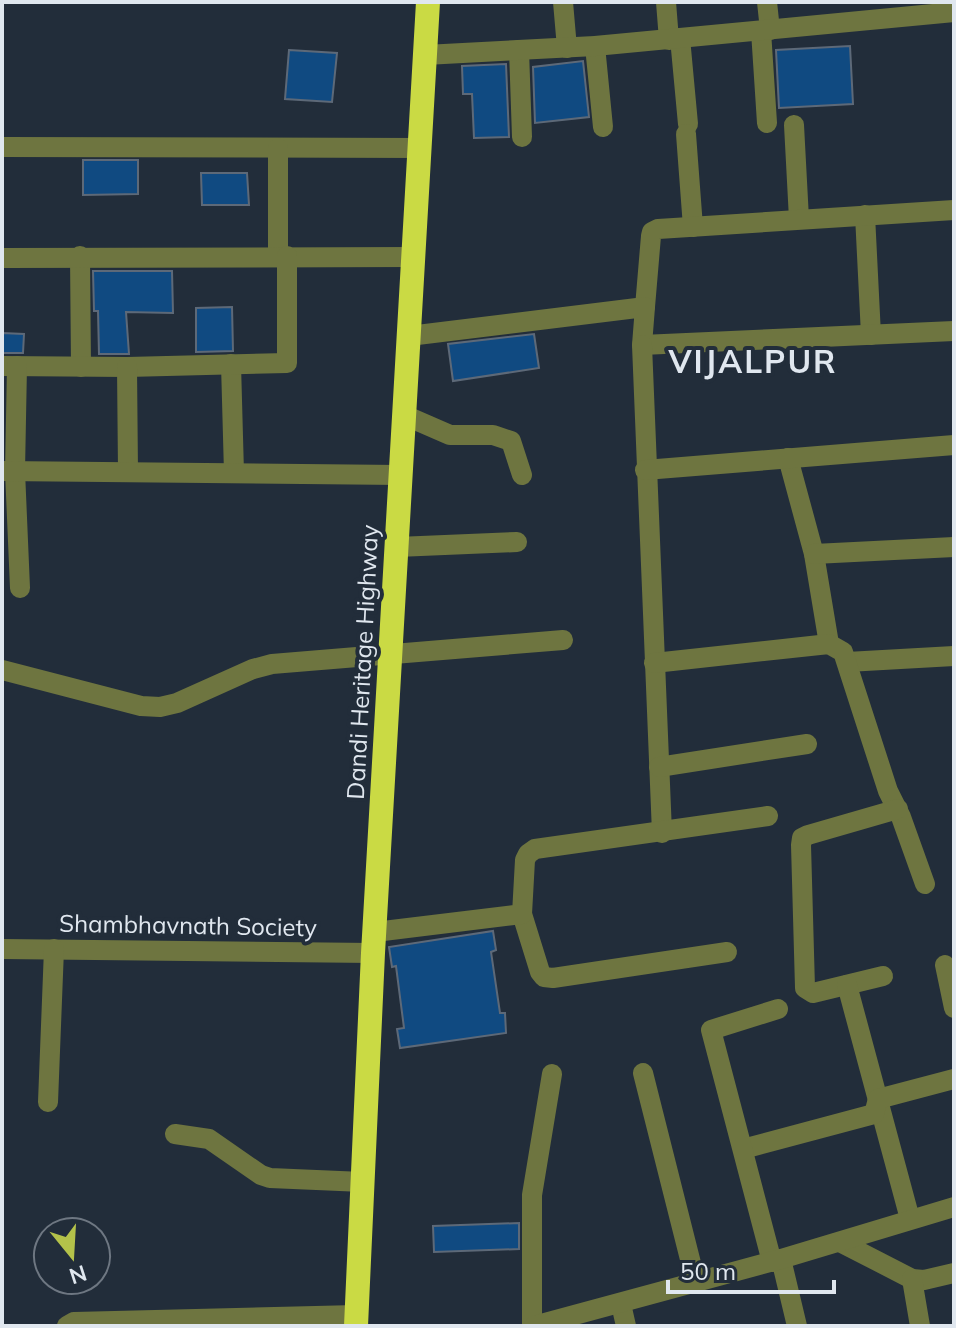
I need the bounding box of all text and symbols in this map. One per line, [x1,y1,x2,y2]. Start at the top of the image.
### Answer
district label: VIJALPUR [667,341,838,381]
street label: Dandi Heritage Highway [340,523,384,800]
street label: Shambhavnath Society [59,908,317,942]
north arrow [32,1216,112,1296]
scale bar [668,1244,834,1294]
text: 50 m [680,1256,736,1286]
text: N [66,1259,90,1291]

